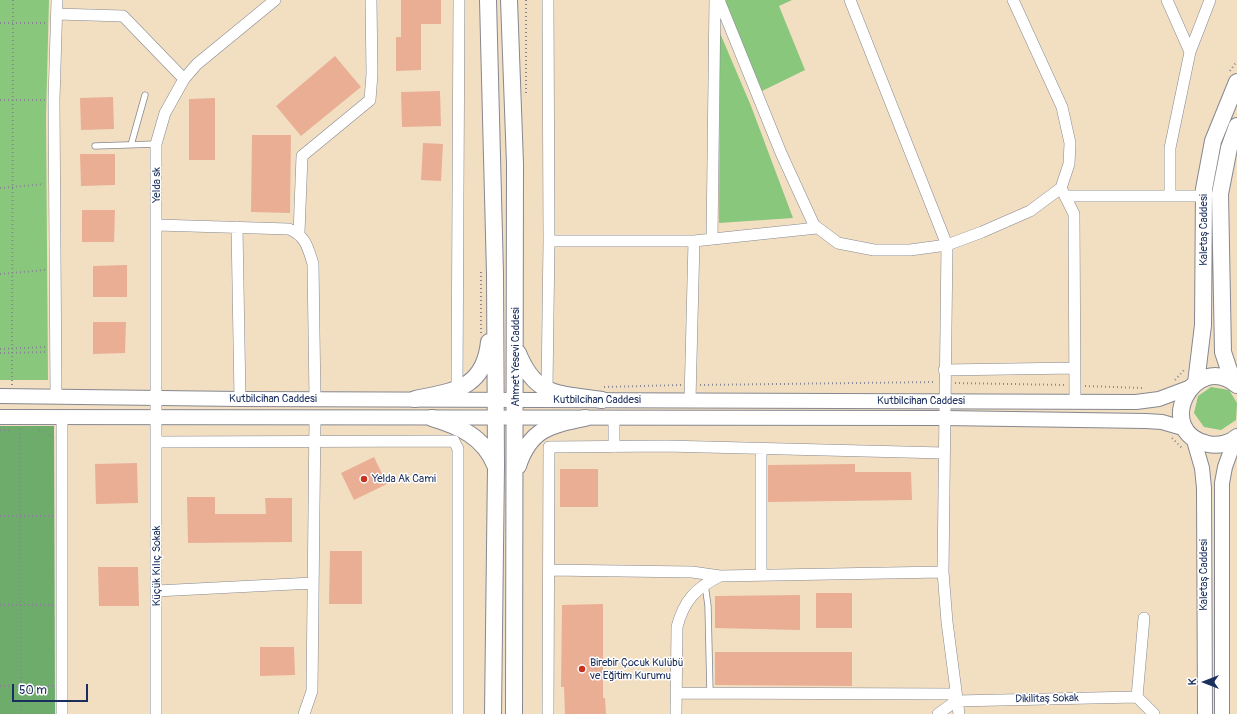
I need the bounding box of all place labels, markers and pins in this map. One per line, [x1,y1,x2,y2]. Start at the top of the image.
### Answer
place label: Yelda Ak Cami [372,472,436,486]
marker: Yelda Ak Cami [359,474,369,484]
place label: Birebir Çocuk Kulübü ve Eğitim Kurumu [590,656,683,682]
marker: Birebir Çocuk Kulübü ve Eğitim Kurumu [577,664,587,674]

